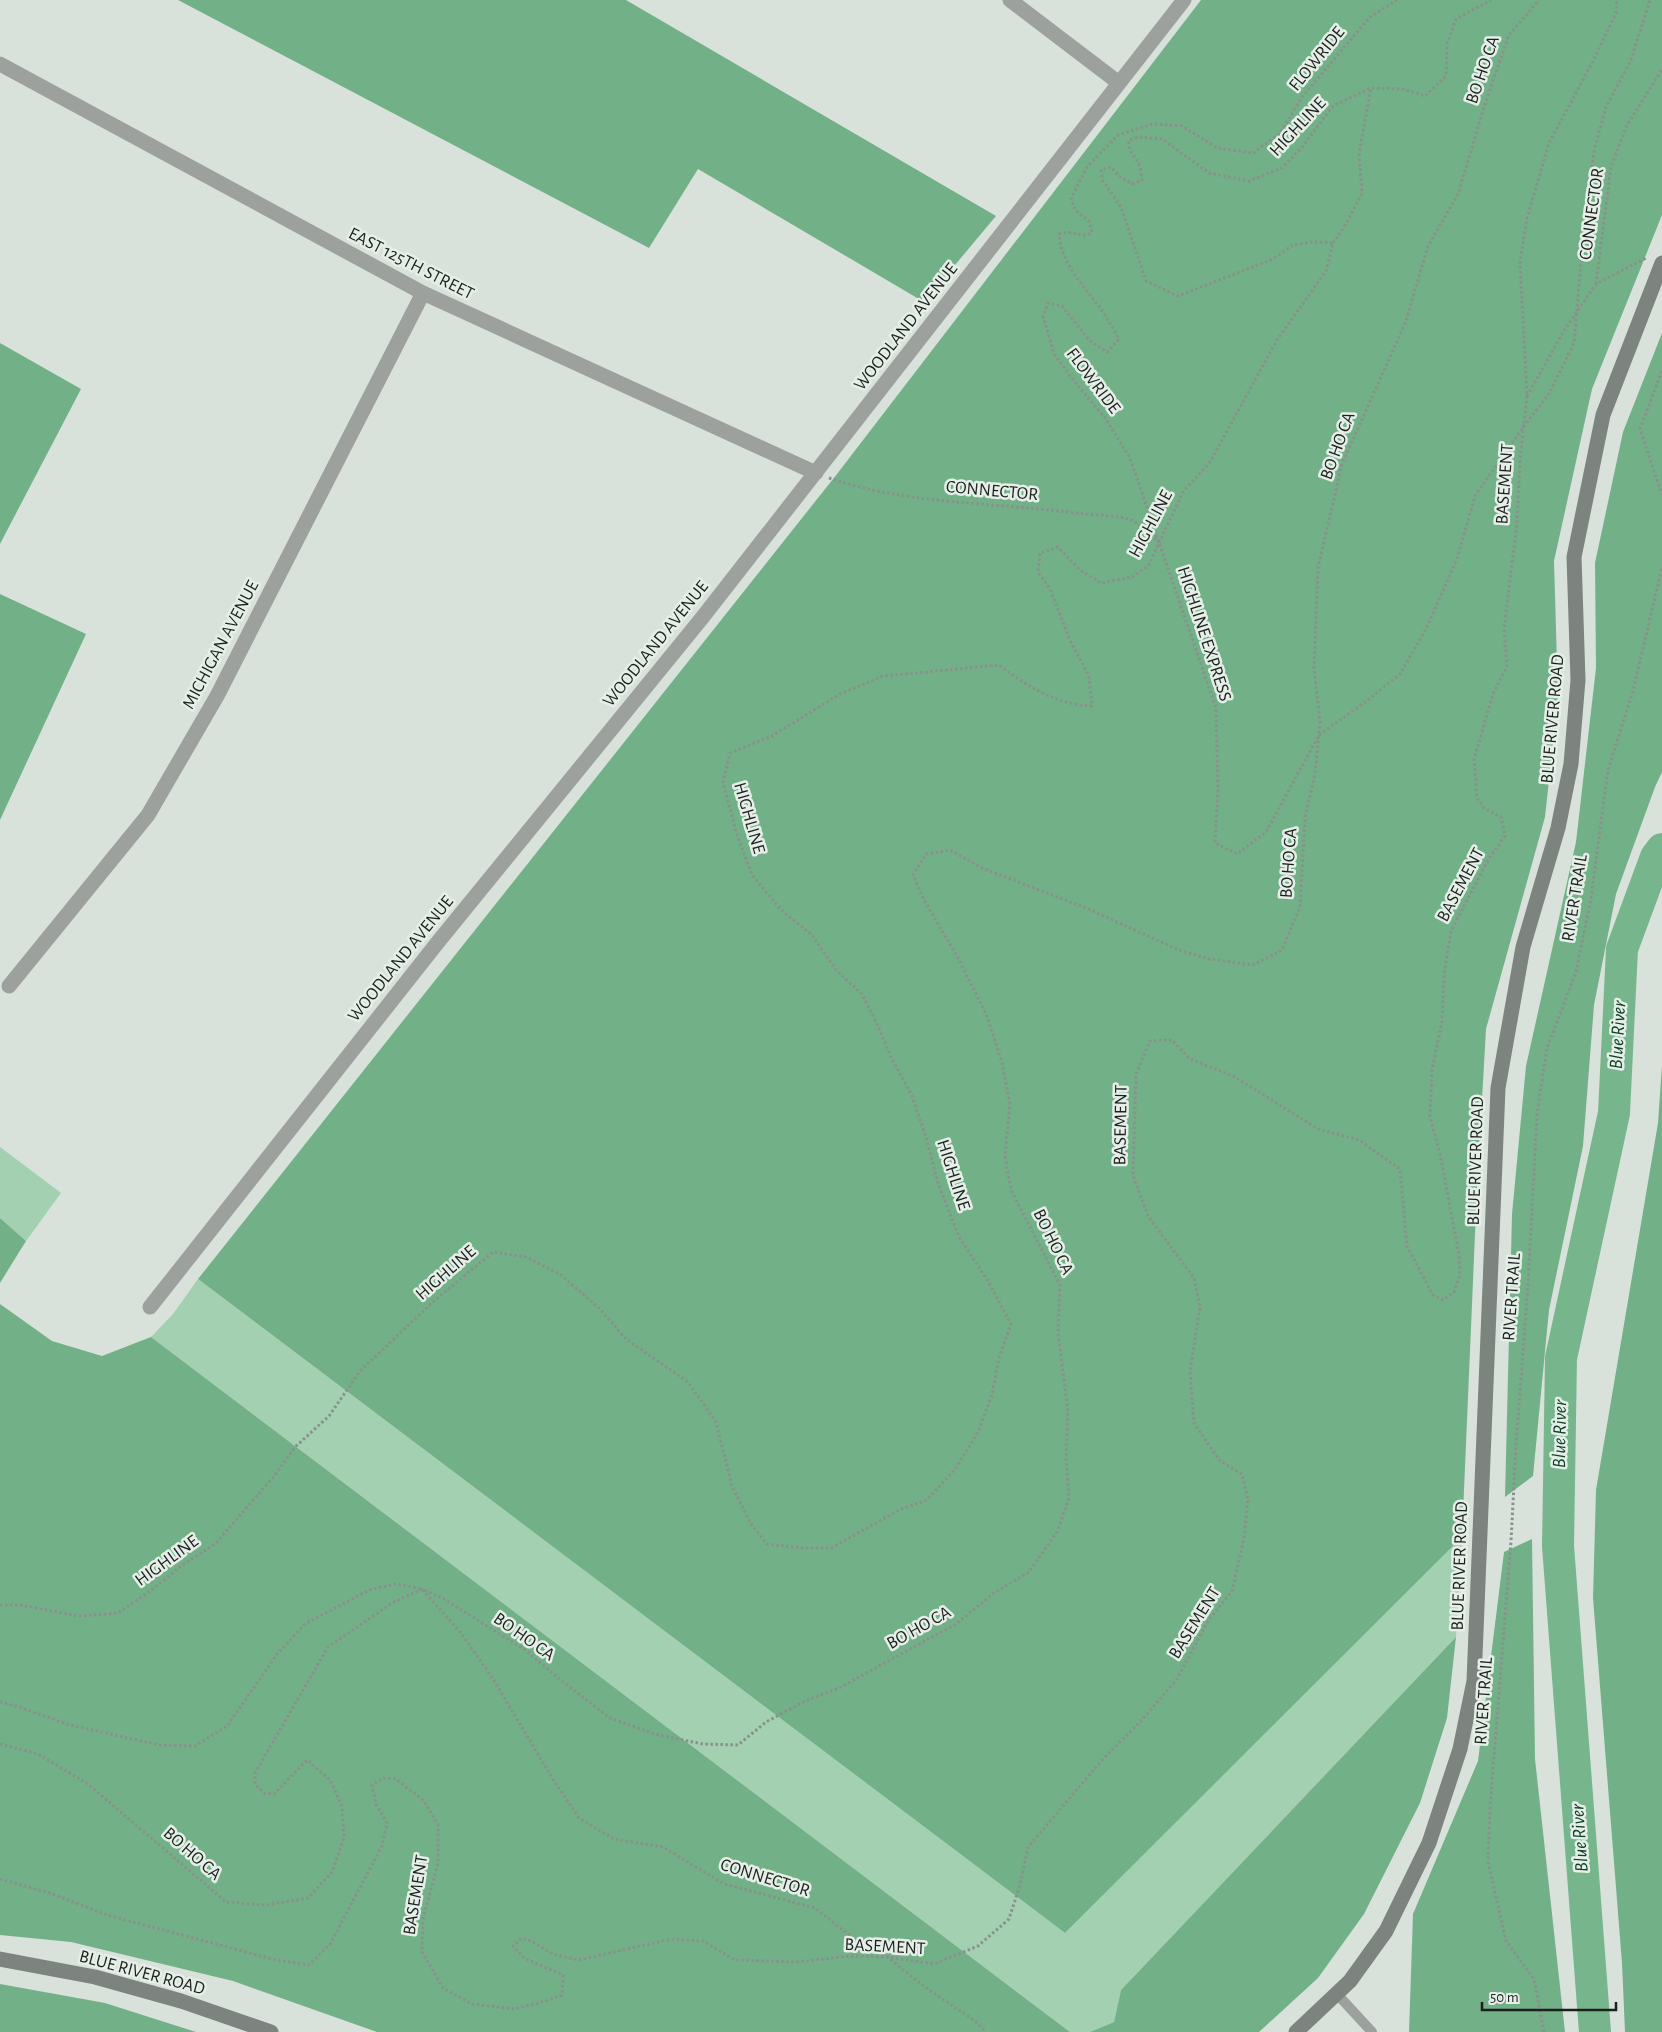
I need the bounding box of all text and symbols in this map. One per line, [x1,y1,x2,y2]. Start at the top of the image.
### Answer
street label: FLOWRIDE [1286,23,1348,95]
street label: BO HO CA [1463,33,1503,106]
street label: HIGHLINE [1266,94,1330,160]
street label: CONNECTOR [1577,167,1607,261]
street label: EAST 125TH STREET [345,225,477,303]
street label: WOODLAND AVENUE [851,260,961,394]
street label: FLOWRIDE [1063,345,1124,417]
street label: BO HO CA [1318,409,1359,482]
street label: BASEMENT [1493,443,1517,525]
street label: CONNECTOR [945,478,1039,504]
street label: HIGHLINE [1126,487,1176,561]
street label: HIGHLINE EXPRESS [1174,564,1234,704]
street label: WOODLAND AVENUE [600,577,712,710]
street label: MICHIGAN AVENUE [180,578,263,712]
street label: BLUE RIVER ROAD [1538,654,1568,784]
street label: HIGHLINE [730,780,768,856]
street label: BO HO CA [1278,827,1300,899]
street label: BASEMENT [1434,845,1488,925]
street label: RIVER TRAIL [1559,853,1591,943]
street label: WOODLAND AVENUE [345,892,457,1025]
water label: Blue River [1607,1000,1629,1070]
street label: BASEMENT [1111,1084,1131,1166]
street label: BLUE RIVER ROAD [1465,1096,1487,1226]
street label: HIGHLINE [933,1137,973,1213]
street label: BO HO CA [1030,1206,1077,1278]
street label: HIGHLINE [412,1242,480,1304]
street label: RIVER TRAIL [1500,1252,1524,1341]
water label: Blue River [1550,1399,1570,1468]
street label: BLUE RIVER ROAD [1449,1501,1471,1631]
street label: HIGHLINE [132,1532,202,1590]
street label: BASEMENT [1166,1584,1224,1662]
street label: BO HO CA [884,1603,955,1653]
street label: BO HO CA [490,1609,558,1665]
street label: RIVER TRAIL [1472,1656,1496,1745]
water label: Blue River [1568,1802,1592,1873]
street label: BO HO CA [160,1824,225,1884]
street label: BASEMENT [401,1853,431,1936]
street label: CONNECTOR [718,1856,812,1900]
street label: BASEMENT [844,1936,926,1958]
street label: BLUE RIVER ROAD [77,1948,207,1998]
scale bar [1482,1980,1616,2012]
text: 50 m [1490,1990,1519,2005]

